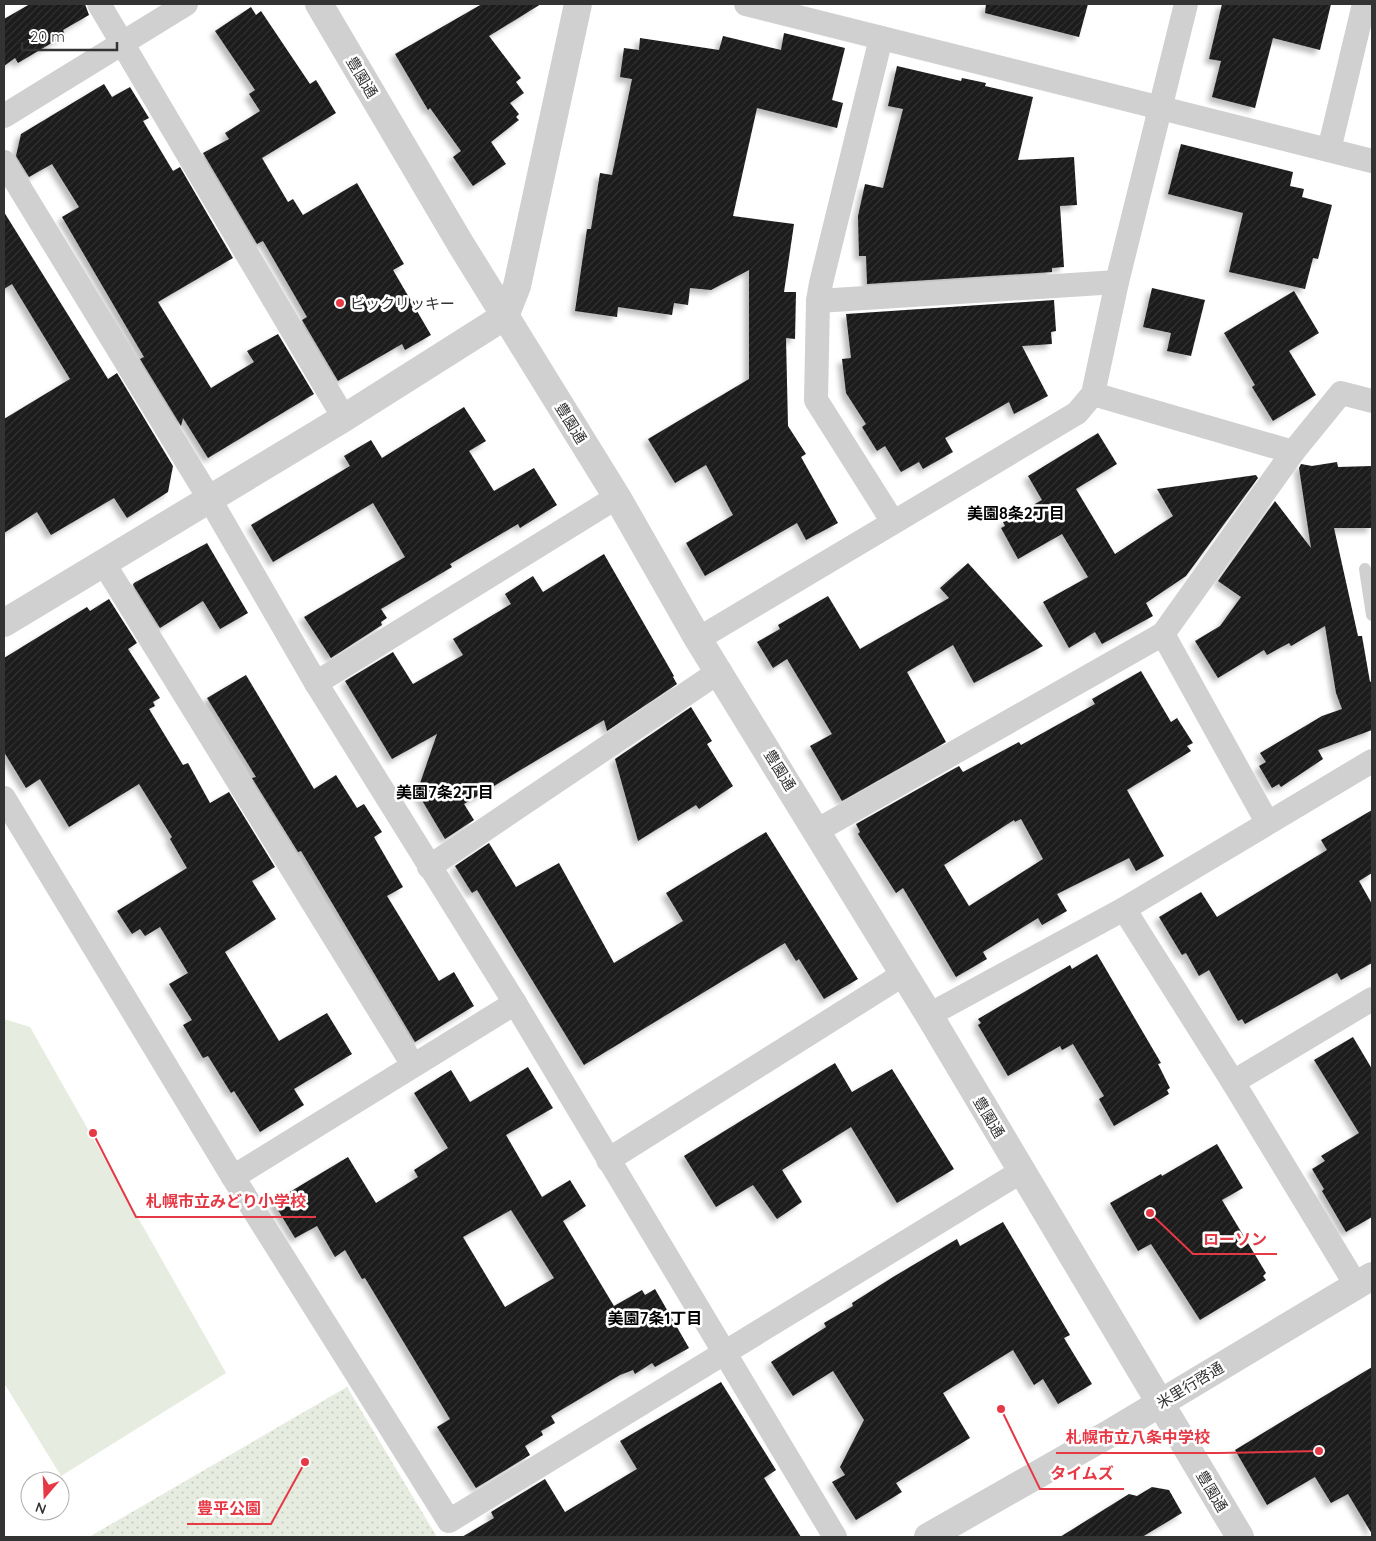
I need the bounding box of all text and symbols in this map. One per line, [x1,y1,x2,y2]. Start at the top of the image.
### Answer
scale bar [22,20,118,52]
text: 20 m [30,27,65,46]
street label: 豊園通 [342,53,382,101]
place label: ビックリッキー [350,294,455,313]
marker: ビックリッキー [334,297,346,309]
street label: 豊園通 [551,399,591,447]
district label: 美園8条2丁目 [967,503,1065,523]
street label: 豊園通 [760,746,800,794]
district label: 美園7条2丁目 [396,782,494,802]
street label: 豊園通 [969,1093,1009,1141]
callout: 札幌市立みどり小学校 [136,1186,316,1217]
text: 札幌市立みどり小学校 [146,1191,306,1211]
callout: ローソン [1193,1223,1277,1254]
text: ローソン [1203,1229,1267,1249]
district label: 美園7条1丁目 [607,1308,703,1328]
street label: 米里行啓通 [1153,1358,1227,1412]
callout: 札幌市立八条中学校 [1056,1422,1220,1453]
text: 札幌市立八条中学校 [1066,1427,1210,1447]
callout: タイムズ [1040,1458,1124,1489]
text: タイムズ [1050,1463,1114,1483]
street label: 豊園通 [1192,1467,1232,1515]
north arrow [20,1471,70,1521]
callout: 豊平公園 [187,1493,271,1524]
text: N [33,1498,49,1518]
text: 豊平公園 [197,1498,261,1518]

